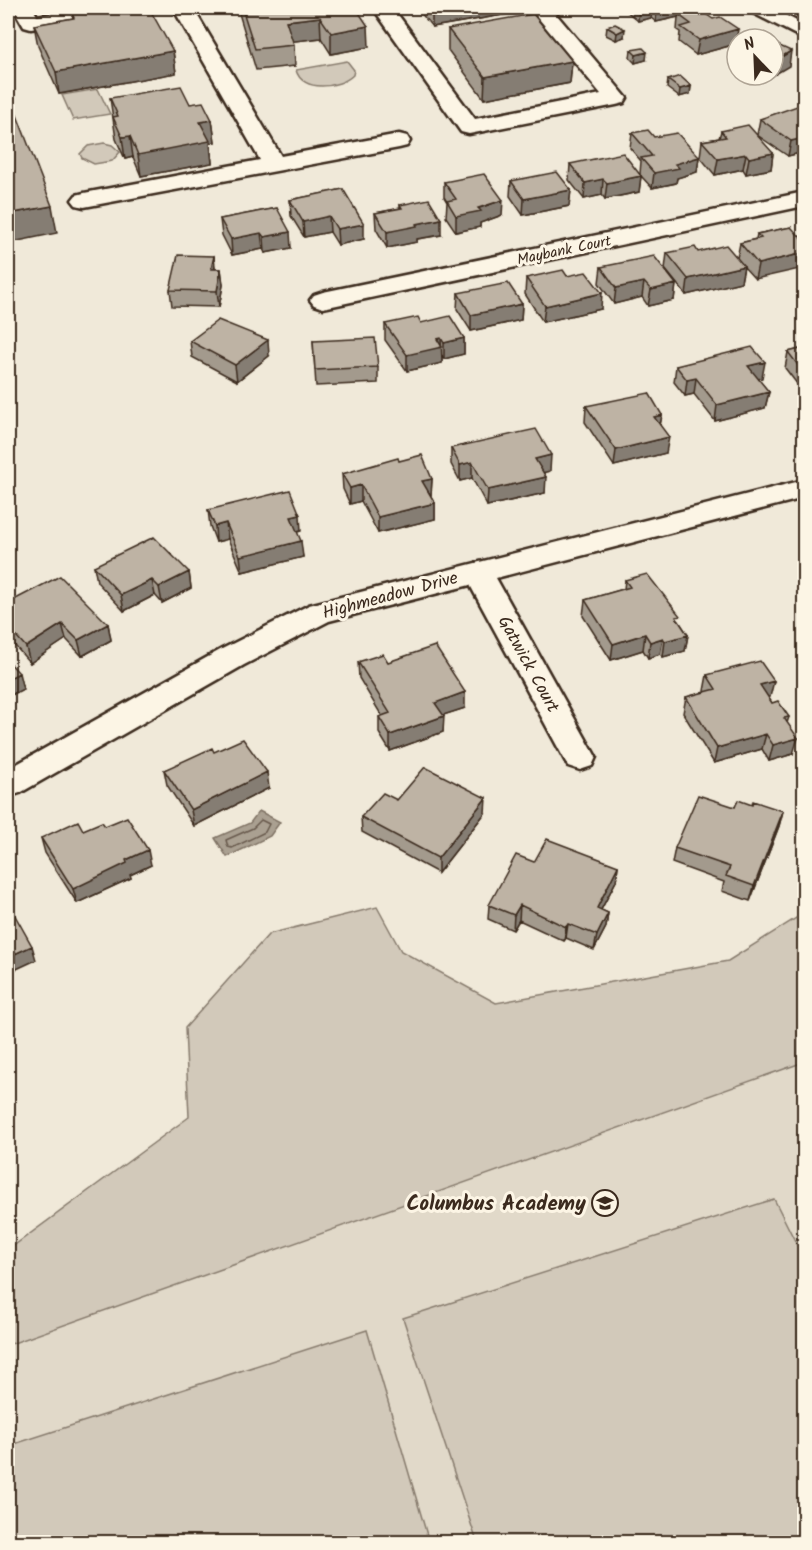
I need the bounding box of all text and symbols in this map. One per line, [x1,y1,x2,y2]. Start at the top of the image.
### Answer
north arrow [725,27,785,87]
text: N [740,31,759,58]
street label: Maybank Court [515,229,614,273]
street label: Highmeadow Drive [319,564,461,628]
street label: Gatwick Court [489,611,567,719]
place label: Columbus Academy [407,1188,586,1221]
school or university icon: Columbus Academy [590,1188,620,1218]

